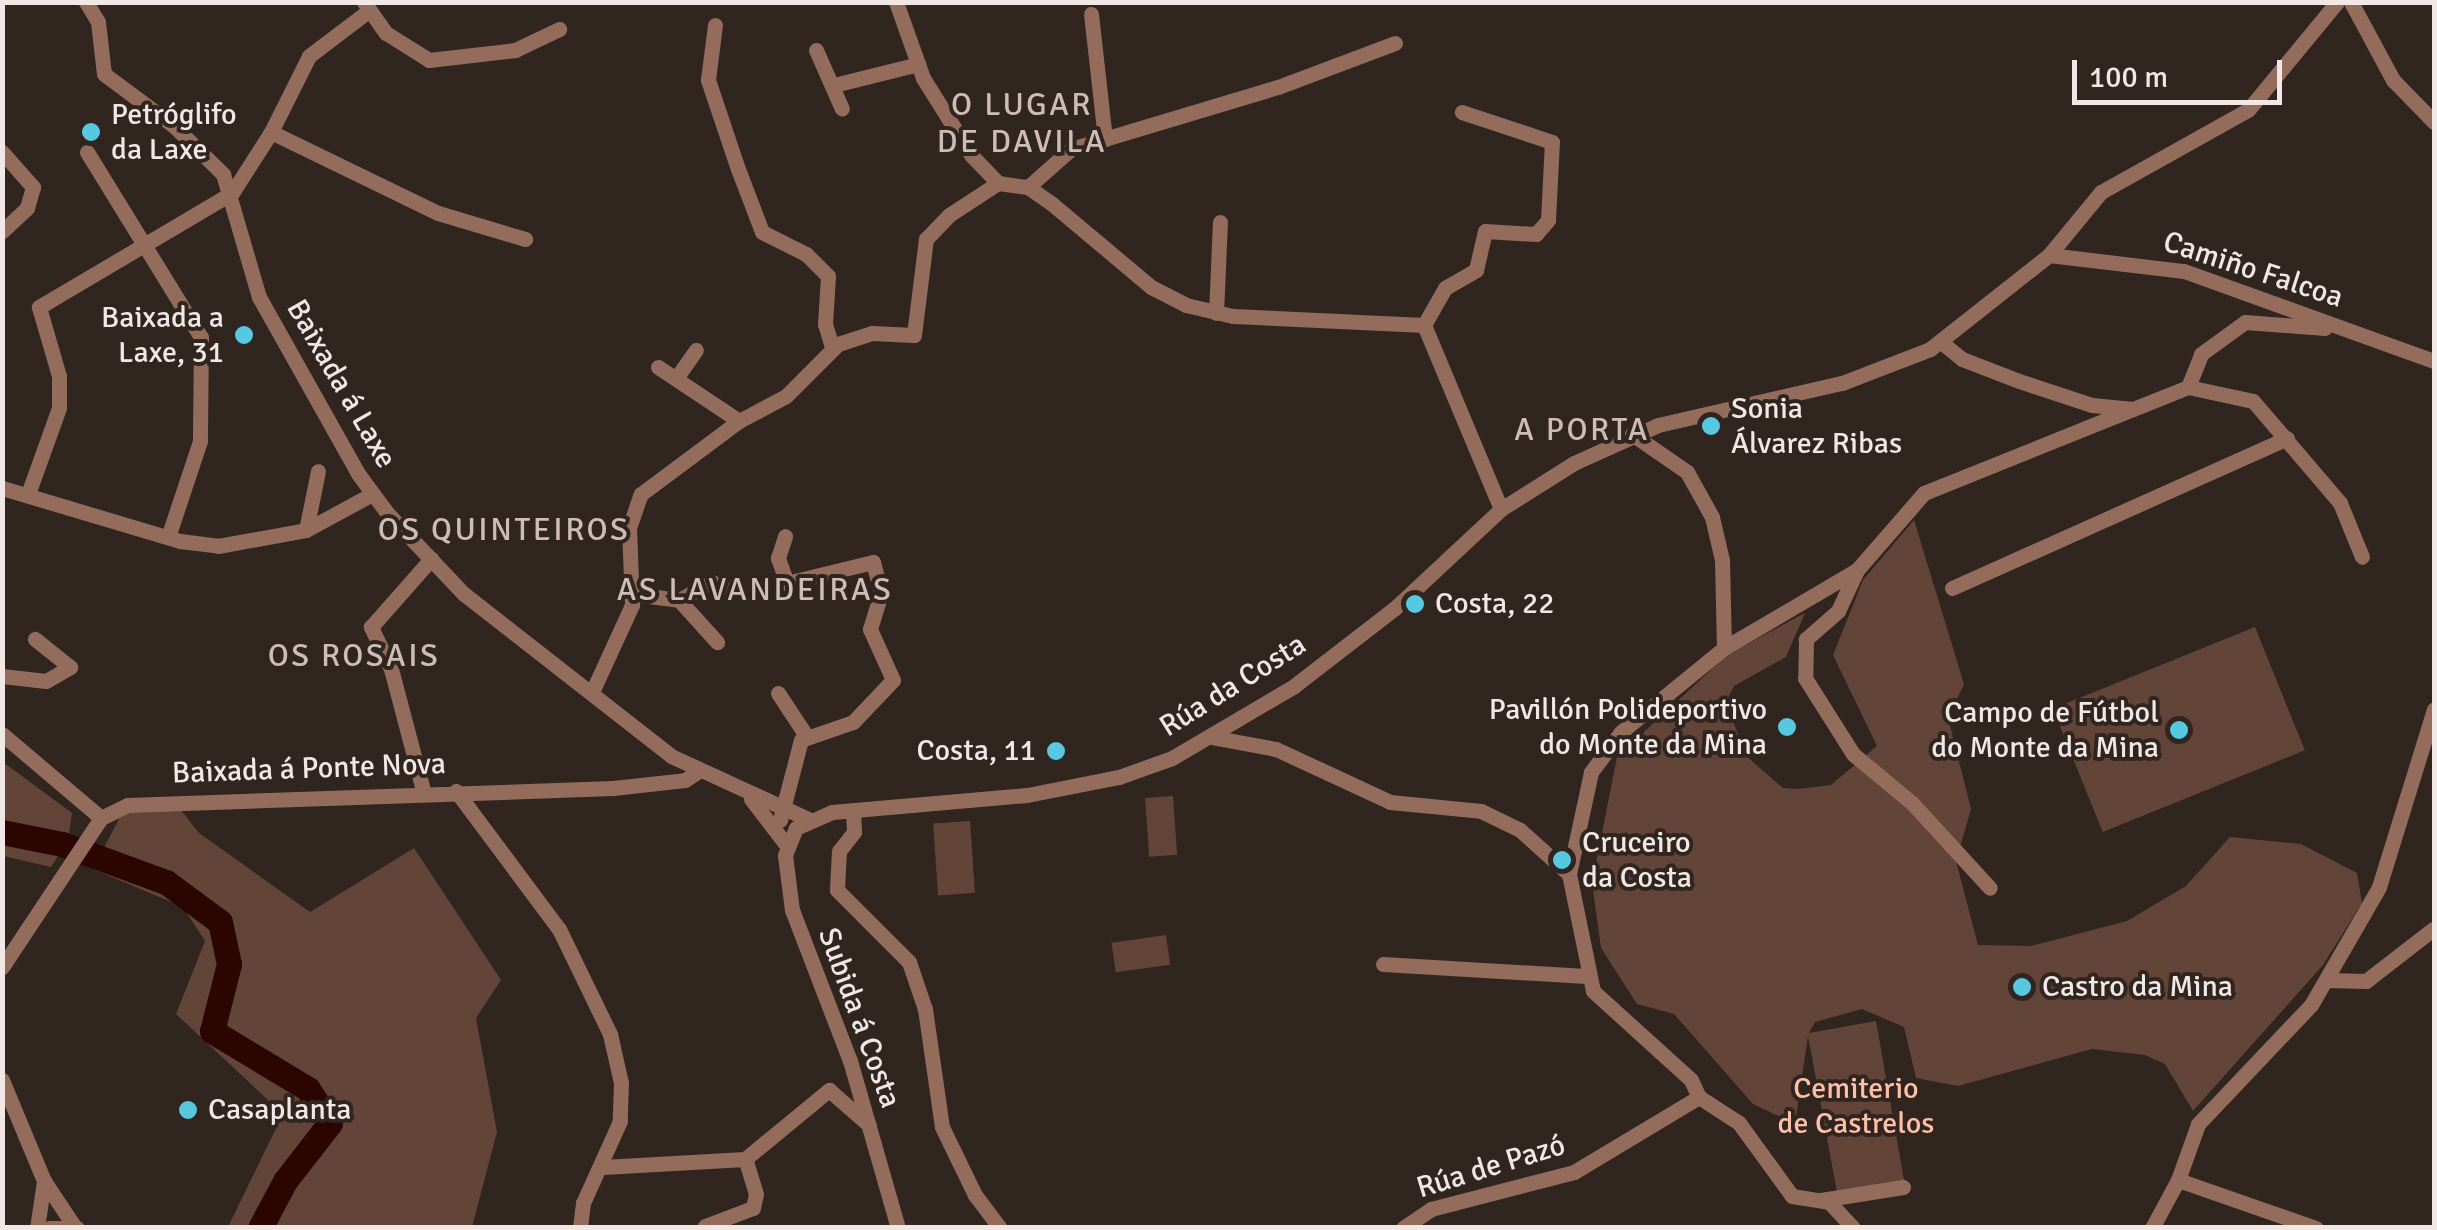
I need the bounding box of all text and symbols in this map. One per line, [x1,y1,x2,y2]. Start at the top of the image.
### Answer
scale bar [2077,40,2287,102]
text: 100 m [2089,59,2168,96]
district label: O LUGAR DE DAVILA [937,87,1107,162]
place label: Petróglifo da Laxe [111,97,237,168]
marker: Petróglifo da Laxe [80,121,102,143]
street label: Camiño Falcoa [2159,224,2347,316]
street label: Baixada á Laxe [278,293,404,475]
place label: Baixada a Laxe, 31 [101,300,224,370]
marker: Baixada a Laxe, 31 [233,324,255,346]
place label: Sonia Álvarez Ribas [1731,391,1902,462]
district label: A PORTA [1514,411,1650,449]
marker: Sonia Álvarez Ribas [1700,415,1722,437]
district label: OS QUINTEIROS [378,511,630,549]
district label: AS LAVANDEIRAS [617,571,893,609]
place label: Costa, 22 [1435,586,1554,622]
marker: Costa, 22 [1404,593,1426,615]
street label: Rúa da Costa [1153,627,1313,745]
district label: OS ROSAIS [268,637,440,675]
place label: Pavillón Polideportivo do Monte da Mina [1489,692,1767,762]
place label: Campo de Fútbol do Monte da Mina [1931,695,2159,766]
marker: Pavillón Polideportivo do Monte da Mina [1776,716,1798,738]
marker: Campo de Fútbol do Monte da Mina [2168,719,2190,741]
place label: Costa, 11 [917,733,1036,769]
marker: Costa, 11 [1045,740,1067,762]
street label: Baixada á Ponte Nova [171,746,447,792]
place label: Cruceiro da Costa [1582,825,1692,896]
marker: Cruceiro da Costa [1551,849,1573,871]
street label: Subida á Costa [810,923,908,1113]
place label: Castro da Mina [2042,969,2233,1005]
marker: Castro da Mina [2011,976,2033,998]
park label: Cemiterio de Castrelos [1778,1071,1934,1142]
place label: Casaplanta [208,1092,351,1128]
marker: Casaplanta [177,1099,199,1121]
street label: Rúa de Pazó [1412,1127,1570,1207]

